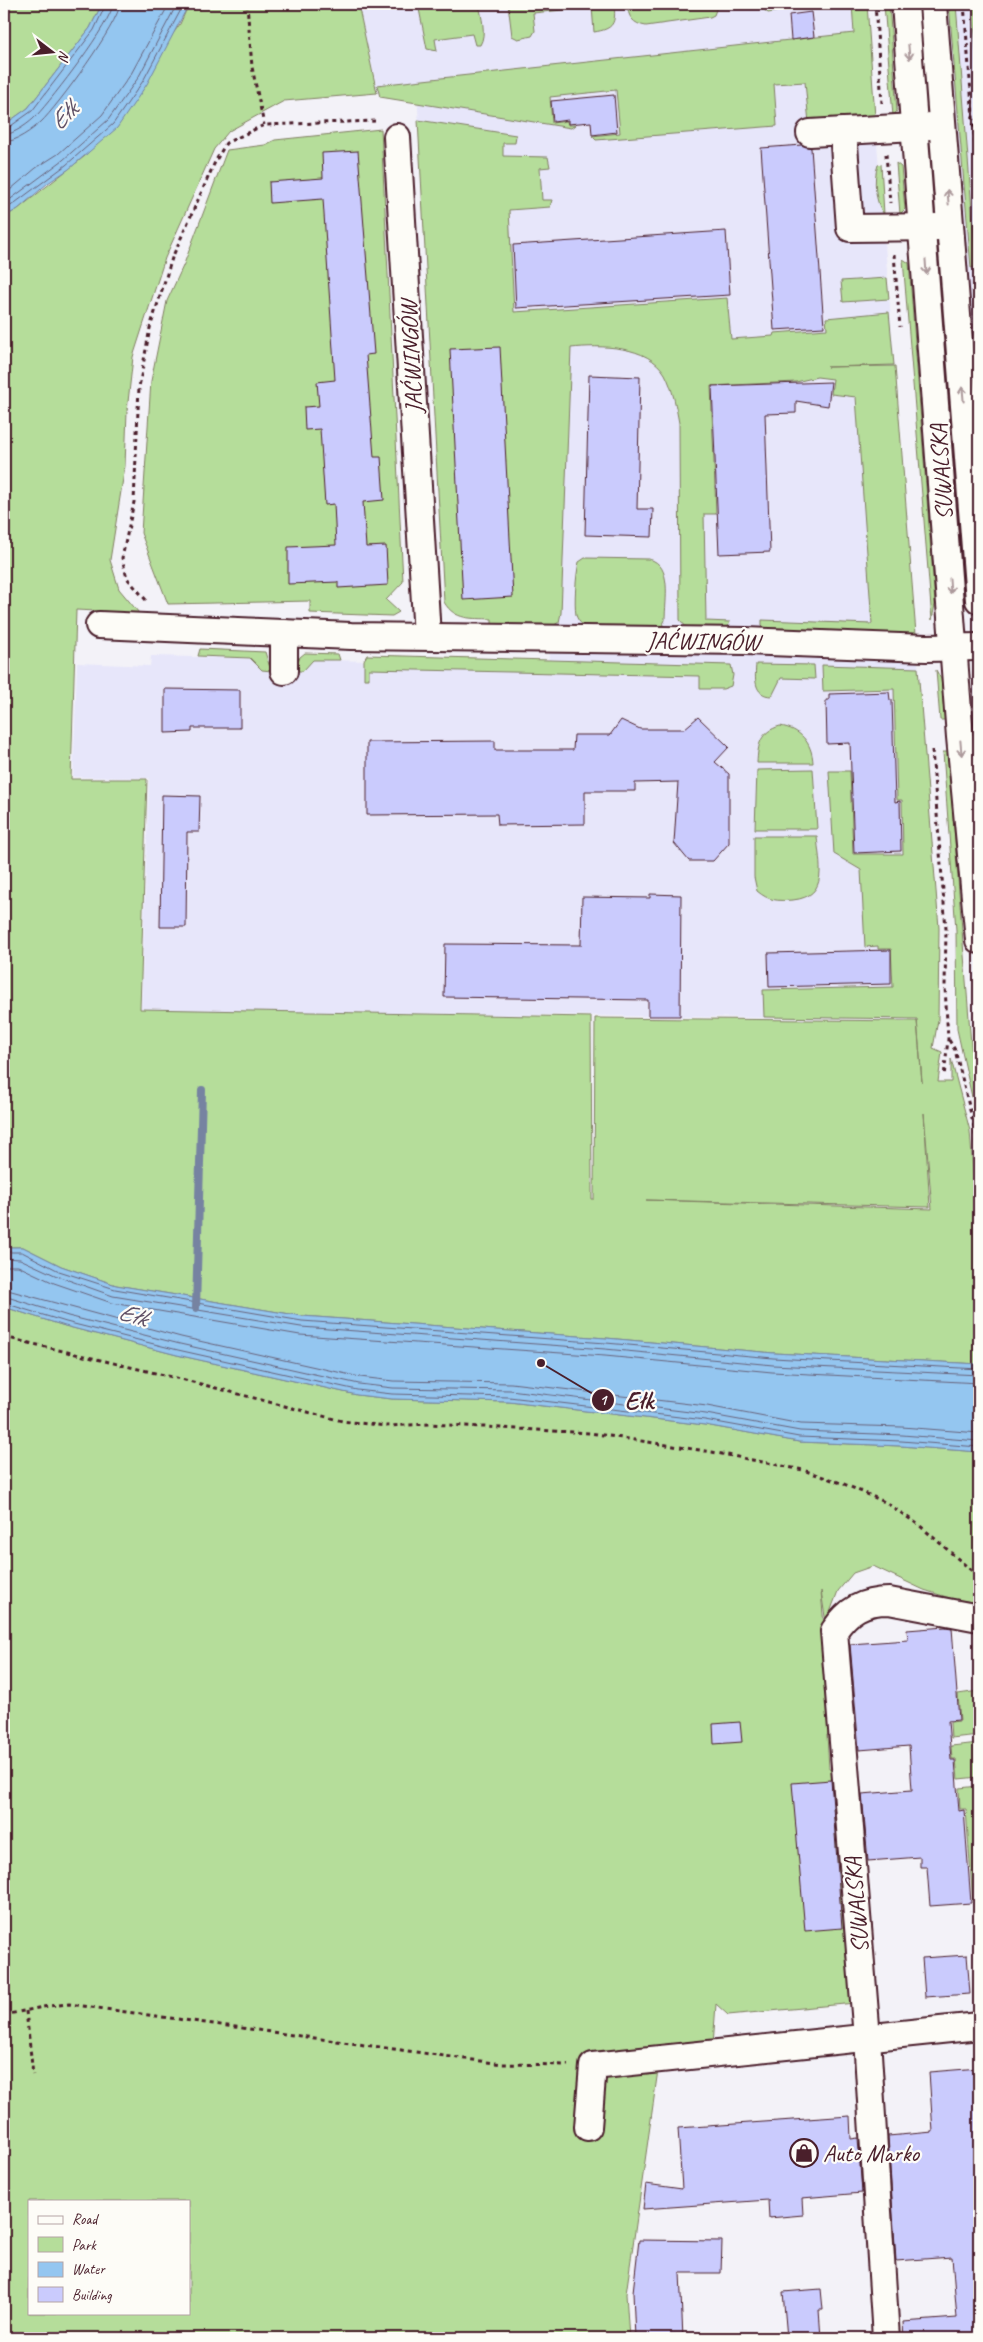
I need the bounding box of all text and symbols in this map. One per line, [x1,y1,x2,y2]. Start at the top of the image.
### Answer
north arrow [28,28,78,78]
one-way arrow [904,44,914,60]
text: N [54,49,73,64]
water label: Ełk [42,91,88,137]
one-way arrow [943,190,952,206]
one-way arrow [921,258,930,274]
street label: JAĆWINGÓW [393,295,429,415]
one-way arrow [958,387,968,403]
street label: SUWALSKA [923,422,959,521]
one-way arrow [945,577,955,593]
street label: JAĆWINGÓW [645,625,764,657]
one-way arrow [956,740,966,756]
water label: Ełk [115,1296,155,1336]
callout: Ełk [590,1380,663,1420]
text: Ełk [625,1385,656,1417]
text: 1 [600,1391,609,1410]
street label: SUWALSKA [837,1855,875,1954]
shop icon: Auto Marko [789,2138,819,2168]
place label: Auto Marko [823,2138,920,2168]
legend [28,2200,190,2314]
text: Road [72,2210,99,2229]
text: Park [72,2236,97,2255]
text: Water [72,2260,106,2279]
text: Building [72,2286,112,2305]

